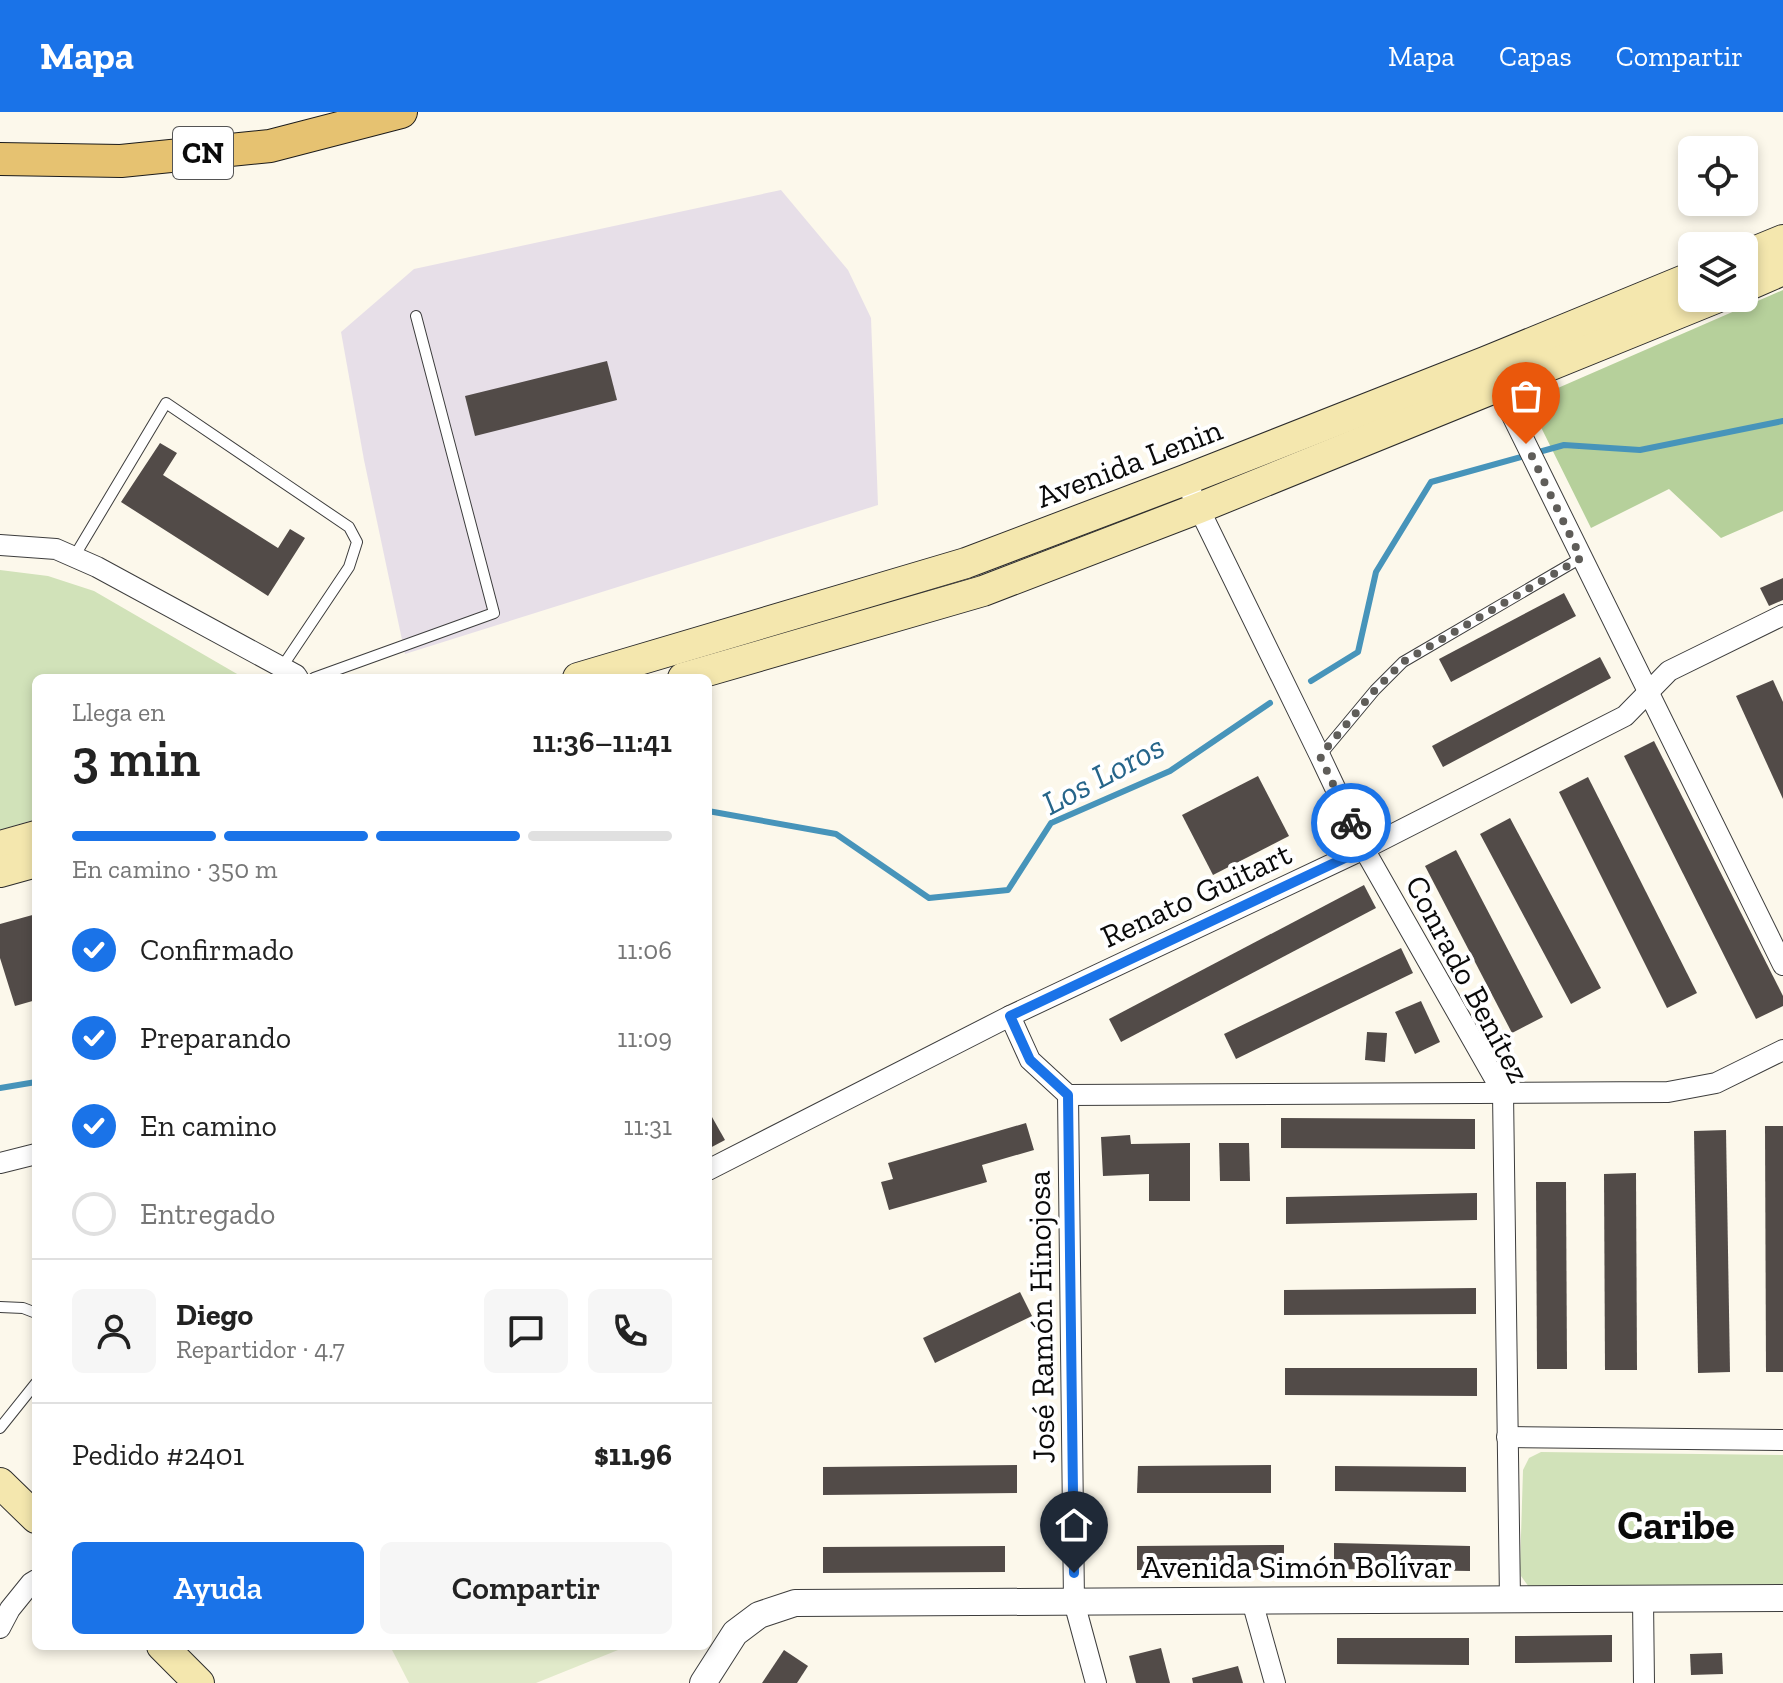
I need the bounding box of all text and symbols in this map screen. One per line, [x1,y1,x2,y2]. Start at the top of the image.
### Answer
text: Mapa [40,33,134,79]
text: Mapa [1388,40,1455,73]
text: Capas [1499,40,1572,73]
text: Compartir [1616,40,1743,73]
road number: CN [173,127,233,179]
map controls [1678,136,1758,312]
button: locate [1678,136,1758,216]
button: layers [1678,232,1758,312]
pin [1492,362,1560,444]
icon: bag [1504,374,1548,418]
street label: Avenida Lenin [1031,410,1228,516]
text: Llega en [72,696,165,728]
text: 11:36–11:41 [532,724,672,760]
water label: Los Loros [1035,725,1171,824]
text: 3 min [72,727,200,789]
courier [1311,783,1391,863]
icon: bike [1329,801,1373,845]
street label: Renato Guitart [1095,834,1297,956]
text: En camino · 350 m [72,853,277,885]
street label: Conrado Benítez [1397,869,1539,1089]
icon: check [72,928,116,972]
text: Confirmado [140,932,294,968]
text: 11:06 [617,934,672,966]
icon: check [72,1016,116,1060]
text: Preparando [140,1020,291,1056]
text: 11:09 [617,1022,672,1054]
icon: check [72,1104,116,1148]
text: En camino [140,1108,277,1144]
text: 11:31 [623,1110,672,1142]
street label: José Ramón Hinojosa [1019,1170,1063,1464]
text: Entregado [140,1196,275,1232]
button: person [72,1289,156,1373]
button: chat [484,1289,568,1373]
button: phone [588,1289,672,1373]
text: Diego [176,1297,253,1333]
text: Repartidor · 4.7 [176,1333,345,1365]
text: Pedido #2401 [72,1437,244,1473]
text: $11.96 [594,1437,672,1473]
pin [1040,1491,1108,1573]
district label: Caribe [1618,1501,1734,1549]
icon: home [1052,1503,1096,1547]
button: Ayuda [72,1542,364,1634]
button: Compartir [380,1542,672,1634]
street label: Avenida Simón Bolívar [1141,1548,1453,1586]

